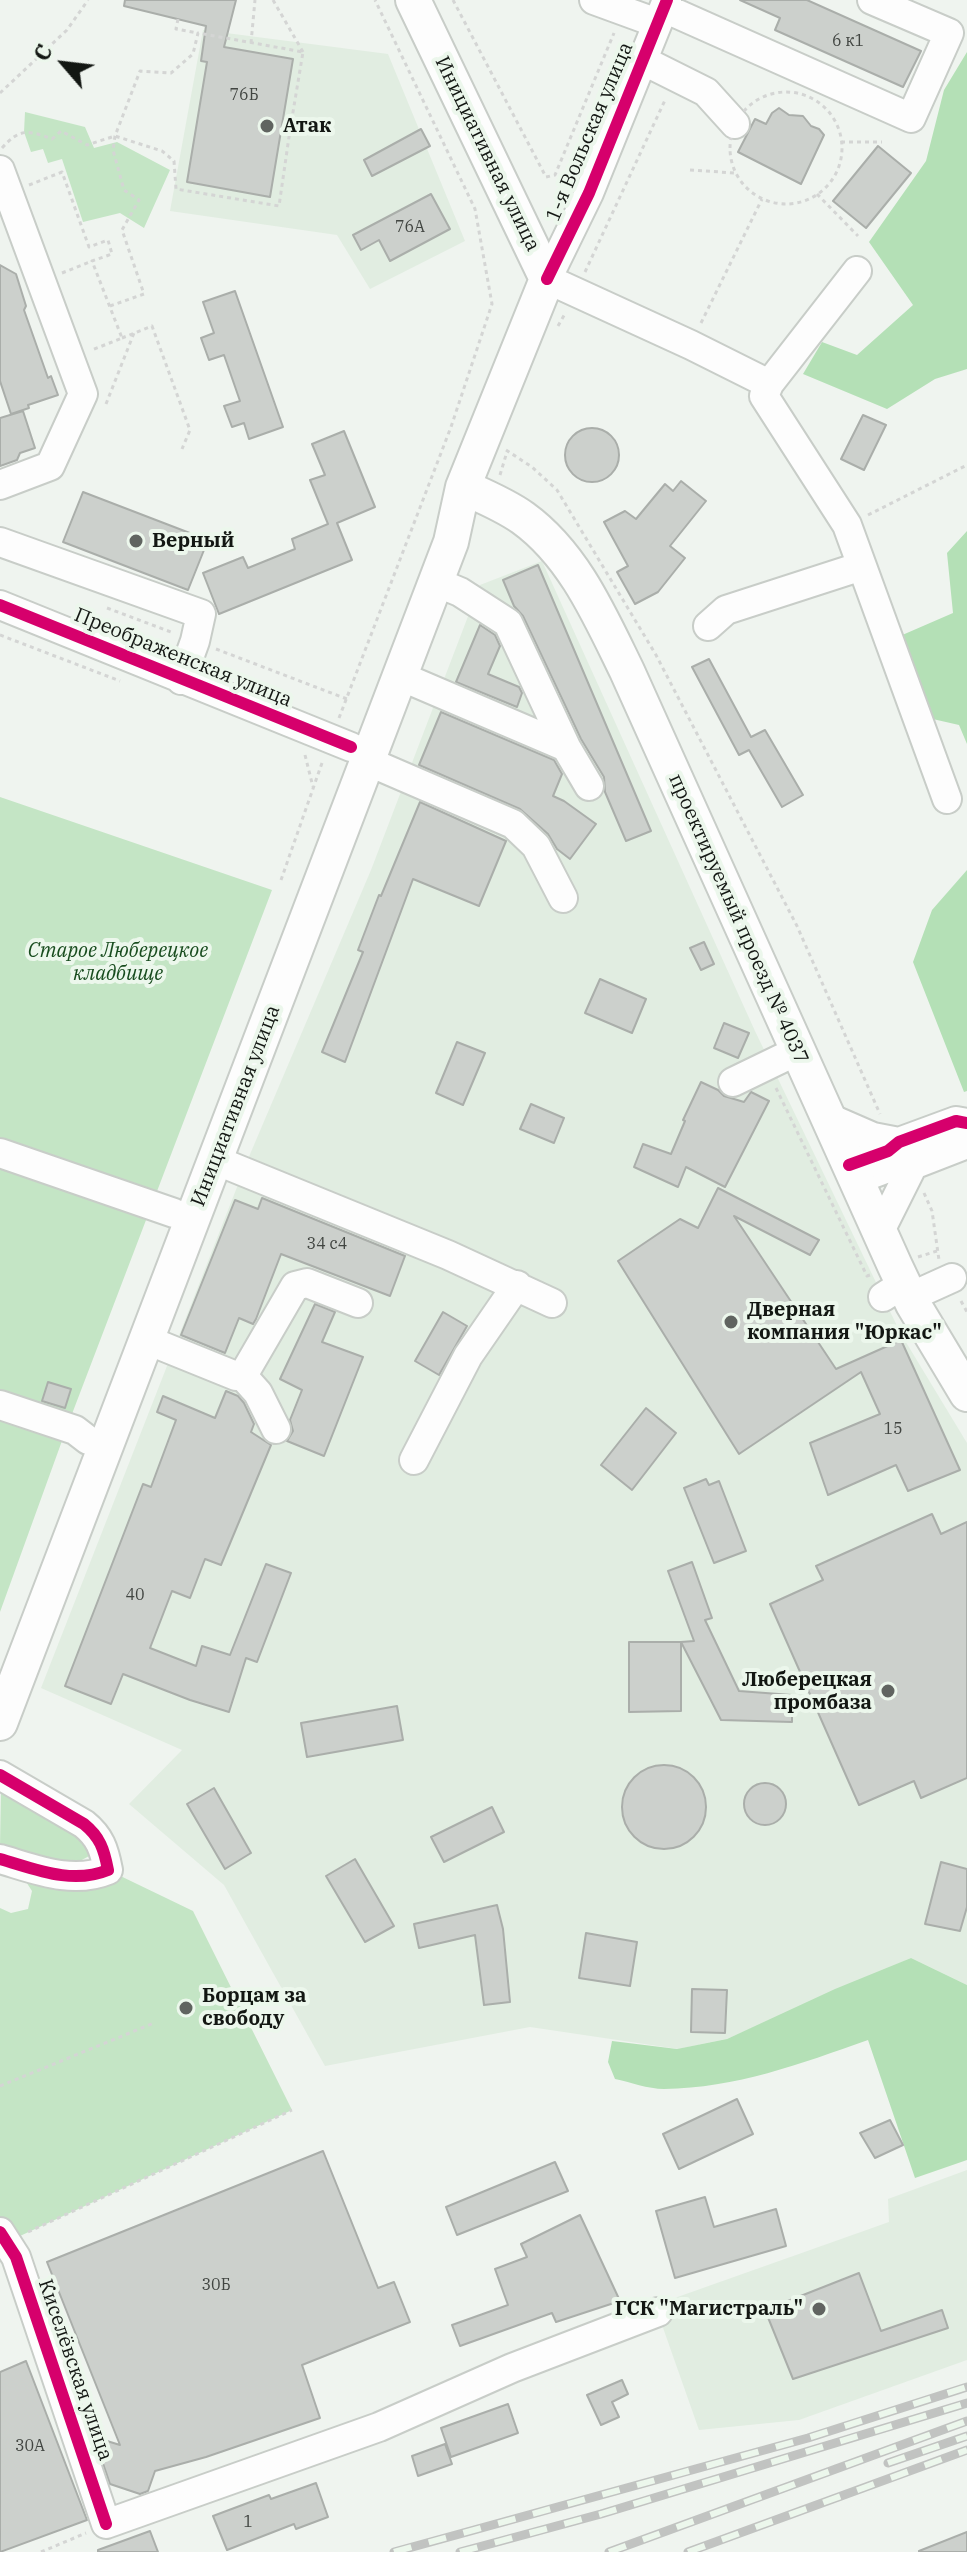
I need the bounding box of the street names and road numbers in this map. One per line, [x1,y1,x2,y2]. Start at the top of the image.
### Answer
street label: 1-я Вольская улица [541,39,639,225]
street label: Инициативная улица [429,53,545,255]
street label: Преображенская улица [71,603,295,713]
street label: проектируемый проезд № 4037 [663,770,813,1068]
street label: Инициативная улица [187,1002,285,1210]
street label: Киселёвская улица [33,2276,117,2464]

